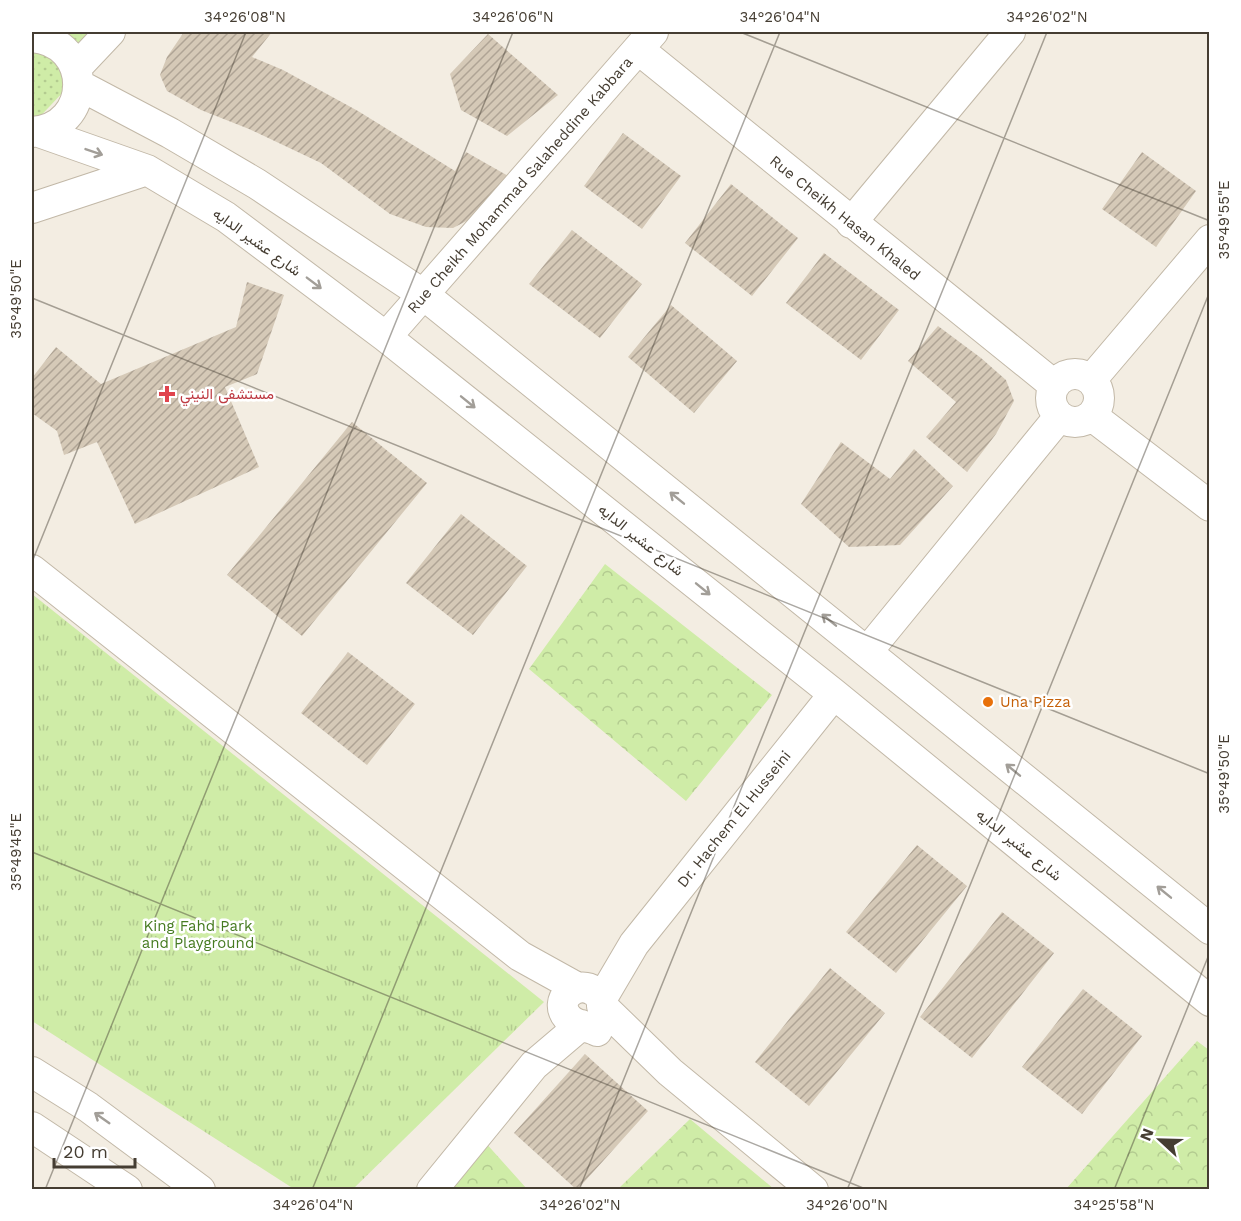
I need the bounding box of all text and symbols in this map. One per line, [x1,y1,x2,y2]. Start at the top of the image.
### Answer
text: 34°26'08"N [204,8,286,26]
text: 34°26'06"N [472,8,554,26]
text: 34°26'04"N [740,8,821,26]
text: 34°26'02"N [1006,8,1088,26]
street label: Rue Cheikh Mohammad Salaheddine Kabbara [404,53,637,317]
one-way arrow [84,148,103,159]
street label: Rue Cheikh Hasan Khaled [766,152,924,284]
text: 35°49'55"E [1215,180,1233,260]
street label: شارع عشير الدايه [208,204,305,282]
text: 35°49'50"E [7,259,25,339]
one-way arrow [306,276,322,289]
marker: مستشفى النيني [158,385,176,403]
place label: مستشفى النيني [180,385,274,407]
one-way arrow [460,396,476,409]
one-way arrow [669,492,685,505]
street label: شارع عشير الدايه [594,500,687,581]
one-way arrow [695,583,711,596]
one-way arrow [821,614,837,627]
place label: Una Pizza [1000,693,1071,711]
marker: Una Pizza [981,695,995,709]
text: 35°49'50"E [1215,734,1233,814]
street label: Dr. Hachem El Husseini [673,747,795,891]
one-way arrow [1005,763,1021,776]
street label: شارع عشير الدايه [972,805,1065,886]
text: 35°49'45"E [7,813,25,891]
one-way arrow [1156,886,1172,899]
park label: King Fahd Park and Playground [142,917,254,952]
north arrow [1130,1110,1190,1170]
one-way arrow [95,1112,111,1124]
text: N [1136,1126,1158,1144]
scale bar [54,1131,135,1169]
text: 20 m [63,1141,108,1162]
text: 34°26'04"N [273,1196,354,1214]
text: 34°26'02"N [539,1196,621,1214]
text: 34°26'00"N [806,1196,888,1214]
text: 34°25'58"N [1074,1196,1154,1214]

